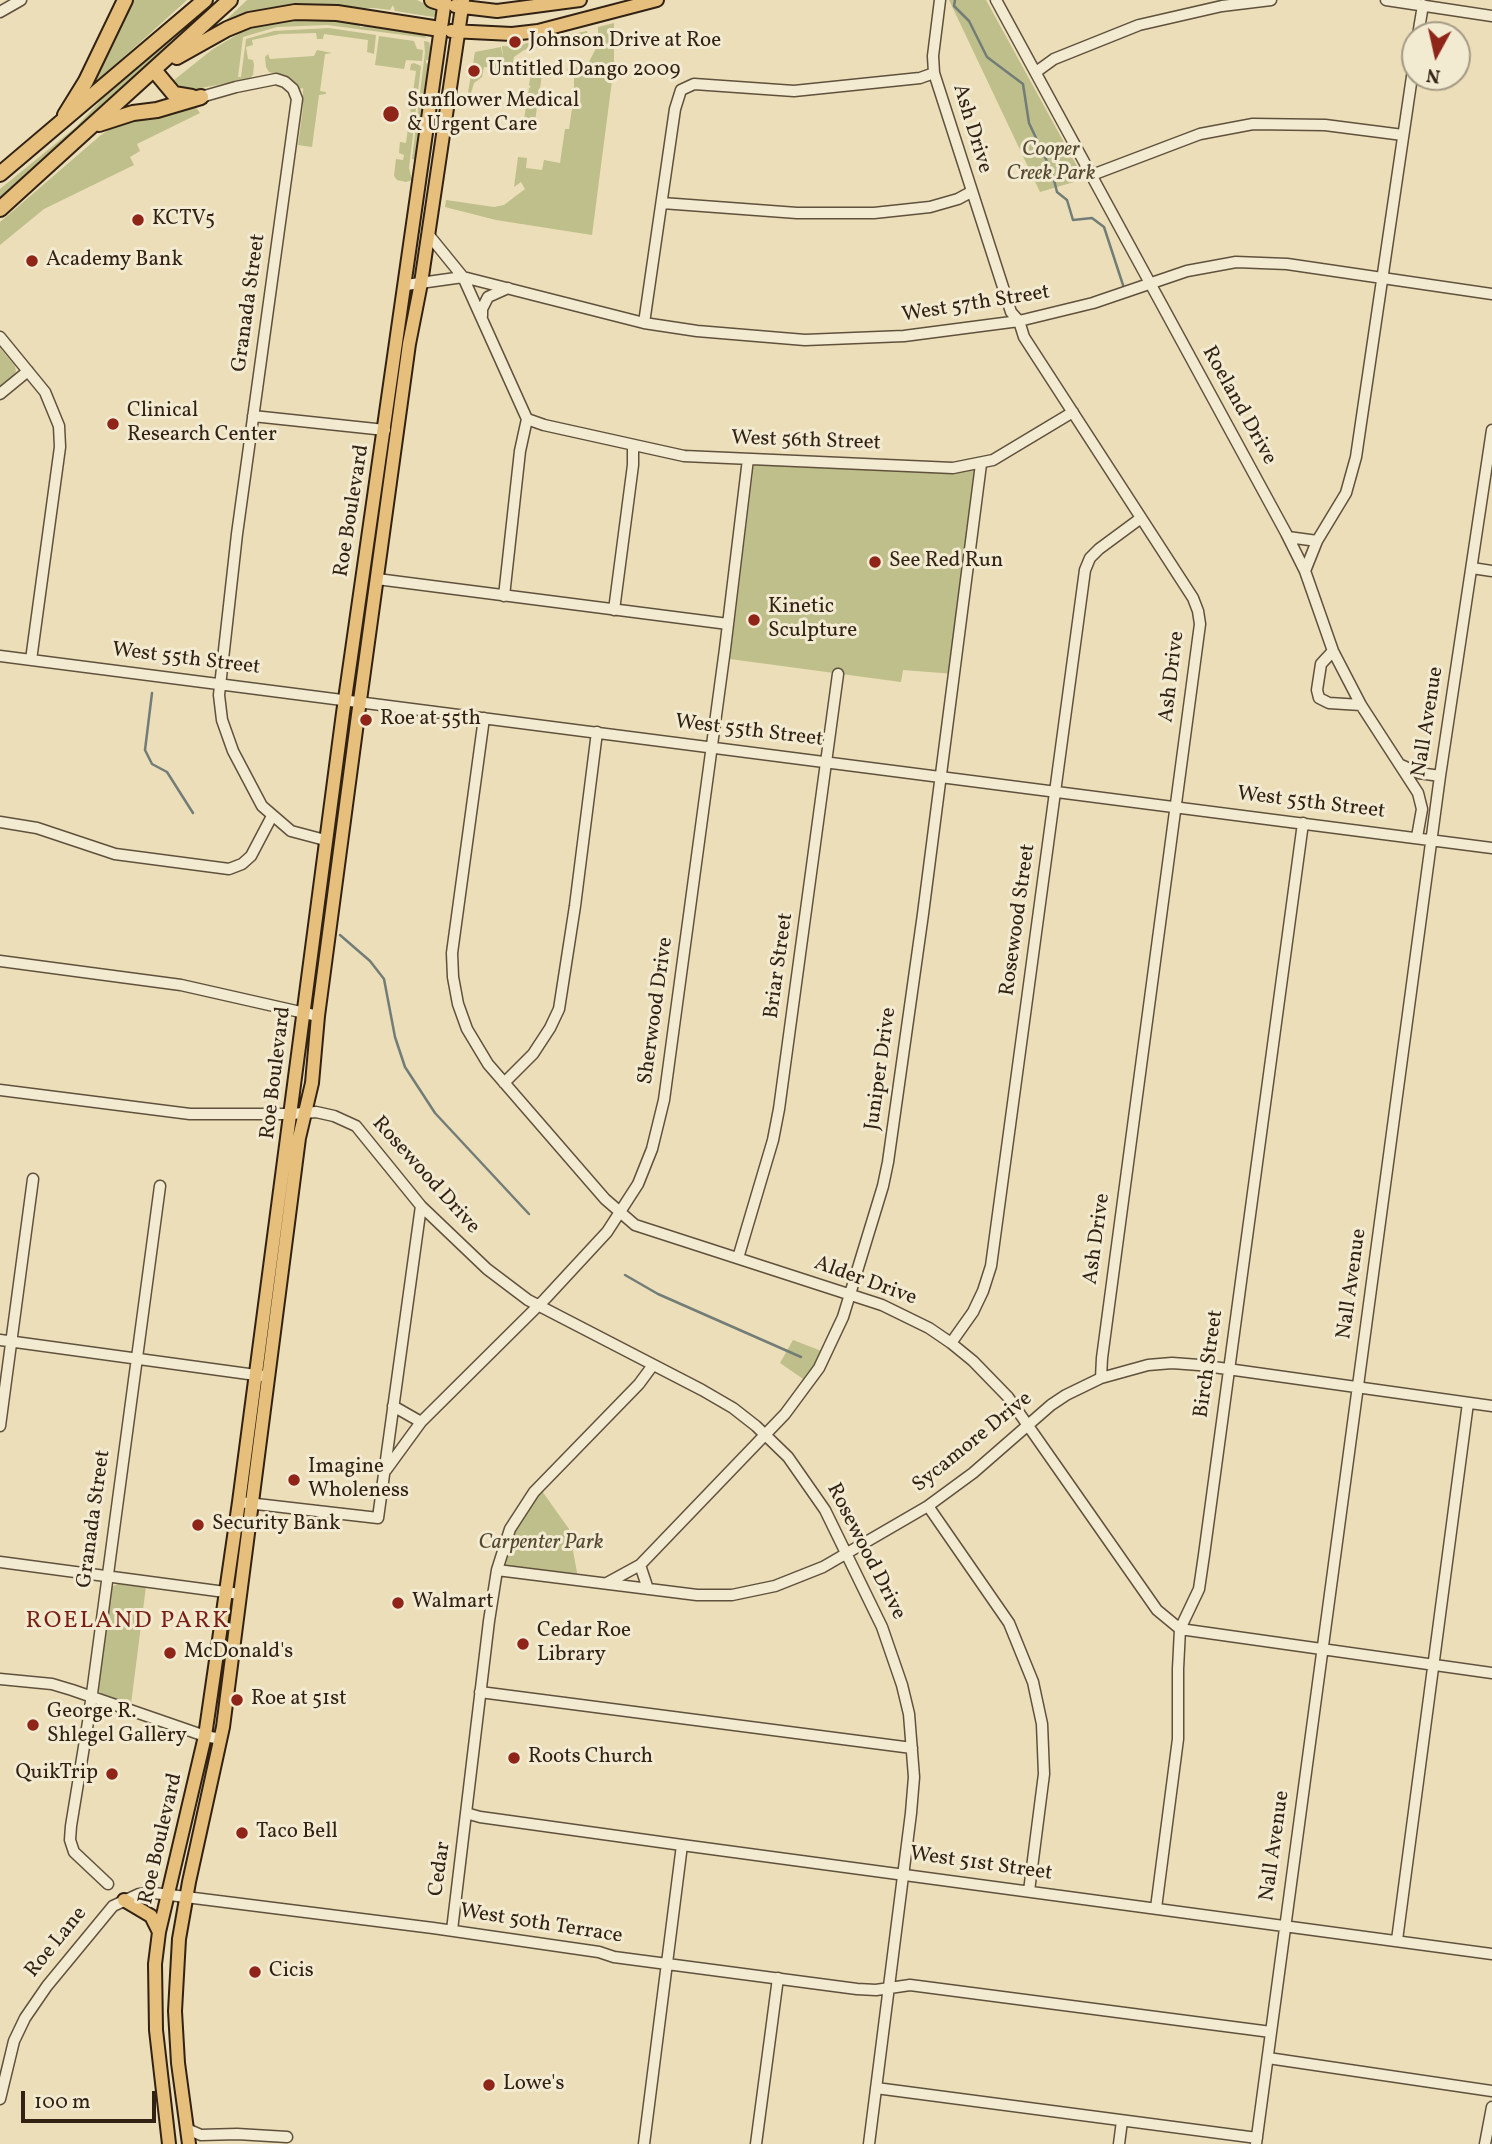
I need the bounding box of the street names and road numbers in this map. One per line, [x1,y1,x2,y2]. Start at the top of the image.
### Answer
street label: Ash Drive [946,81,996,177]
street label: Granada Street [228,232,272,374]
street label: West 57th Street [900,281,1052,329]
street label: Roeland Drive [1195,342,1281,470]
street label: West 56th Street [731,427,881,457]
street label: Roe Boulevard [330,443,376,579]
street label: Ash Drive [1155,630,1191,724]
street label: West 55th Street [110,638,262,682]
street label: Nall Avenue [1408,665,1450,779]
street label: West 55th Street [673,710,825,754]
street label: West 55th Street [1235,782,1387,826]
street label: Rosewood Street [996,842,1042,998]
street label: Briar Street [760,911,800,1021]
street label: Sherwood Drive [634,936,680,1086]
street label: Roe Boulevard [256,1005,298,1141]
street label: Juniper Drive [861,1006,903,1132]
street label: Rosewood Drive [366,1112,484,1240]
street label: Ash Drive [1079,1192,1117,1286]
street label: Nall Avenue [1333,1227,1373,1341]
street label: Alder Drive [810,1252,920,1312]
street label: Birch Street [1190,1308,1230,1420]
street label: Sycamore Drive [908,1387,1038,1499]
street label: Granada Street [73,1448,117,1590]
street label: Rosewood Drive [820,1480,910,1624]
street label: Roe Boulevard [135,1771,189,1907]
street label: Nall Avenue [1256,1789,1296,1903]
street label: Cedar [425,1840,457,1898]
street label: West 51st Street [908,1843,1054,1887]
street label: West 50th Terrace [458,1900,624,1950]
street label: Roe Lane [21,1902,93,1984]

